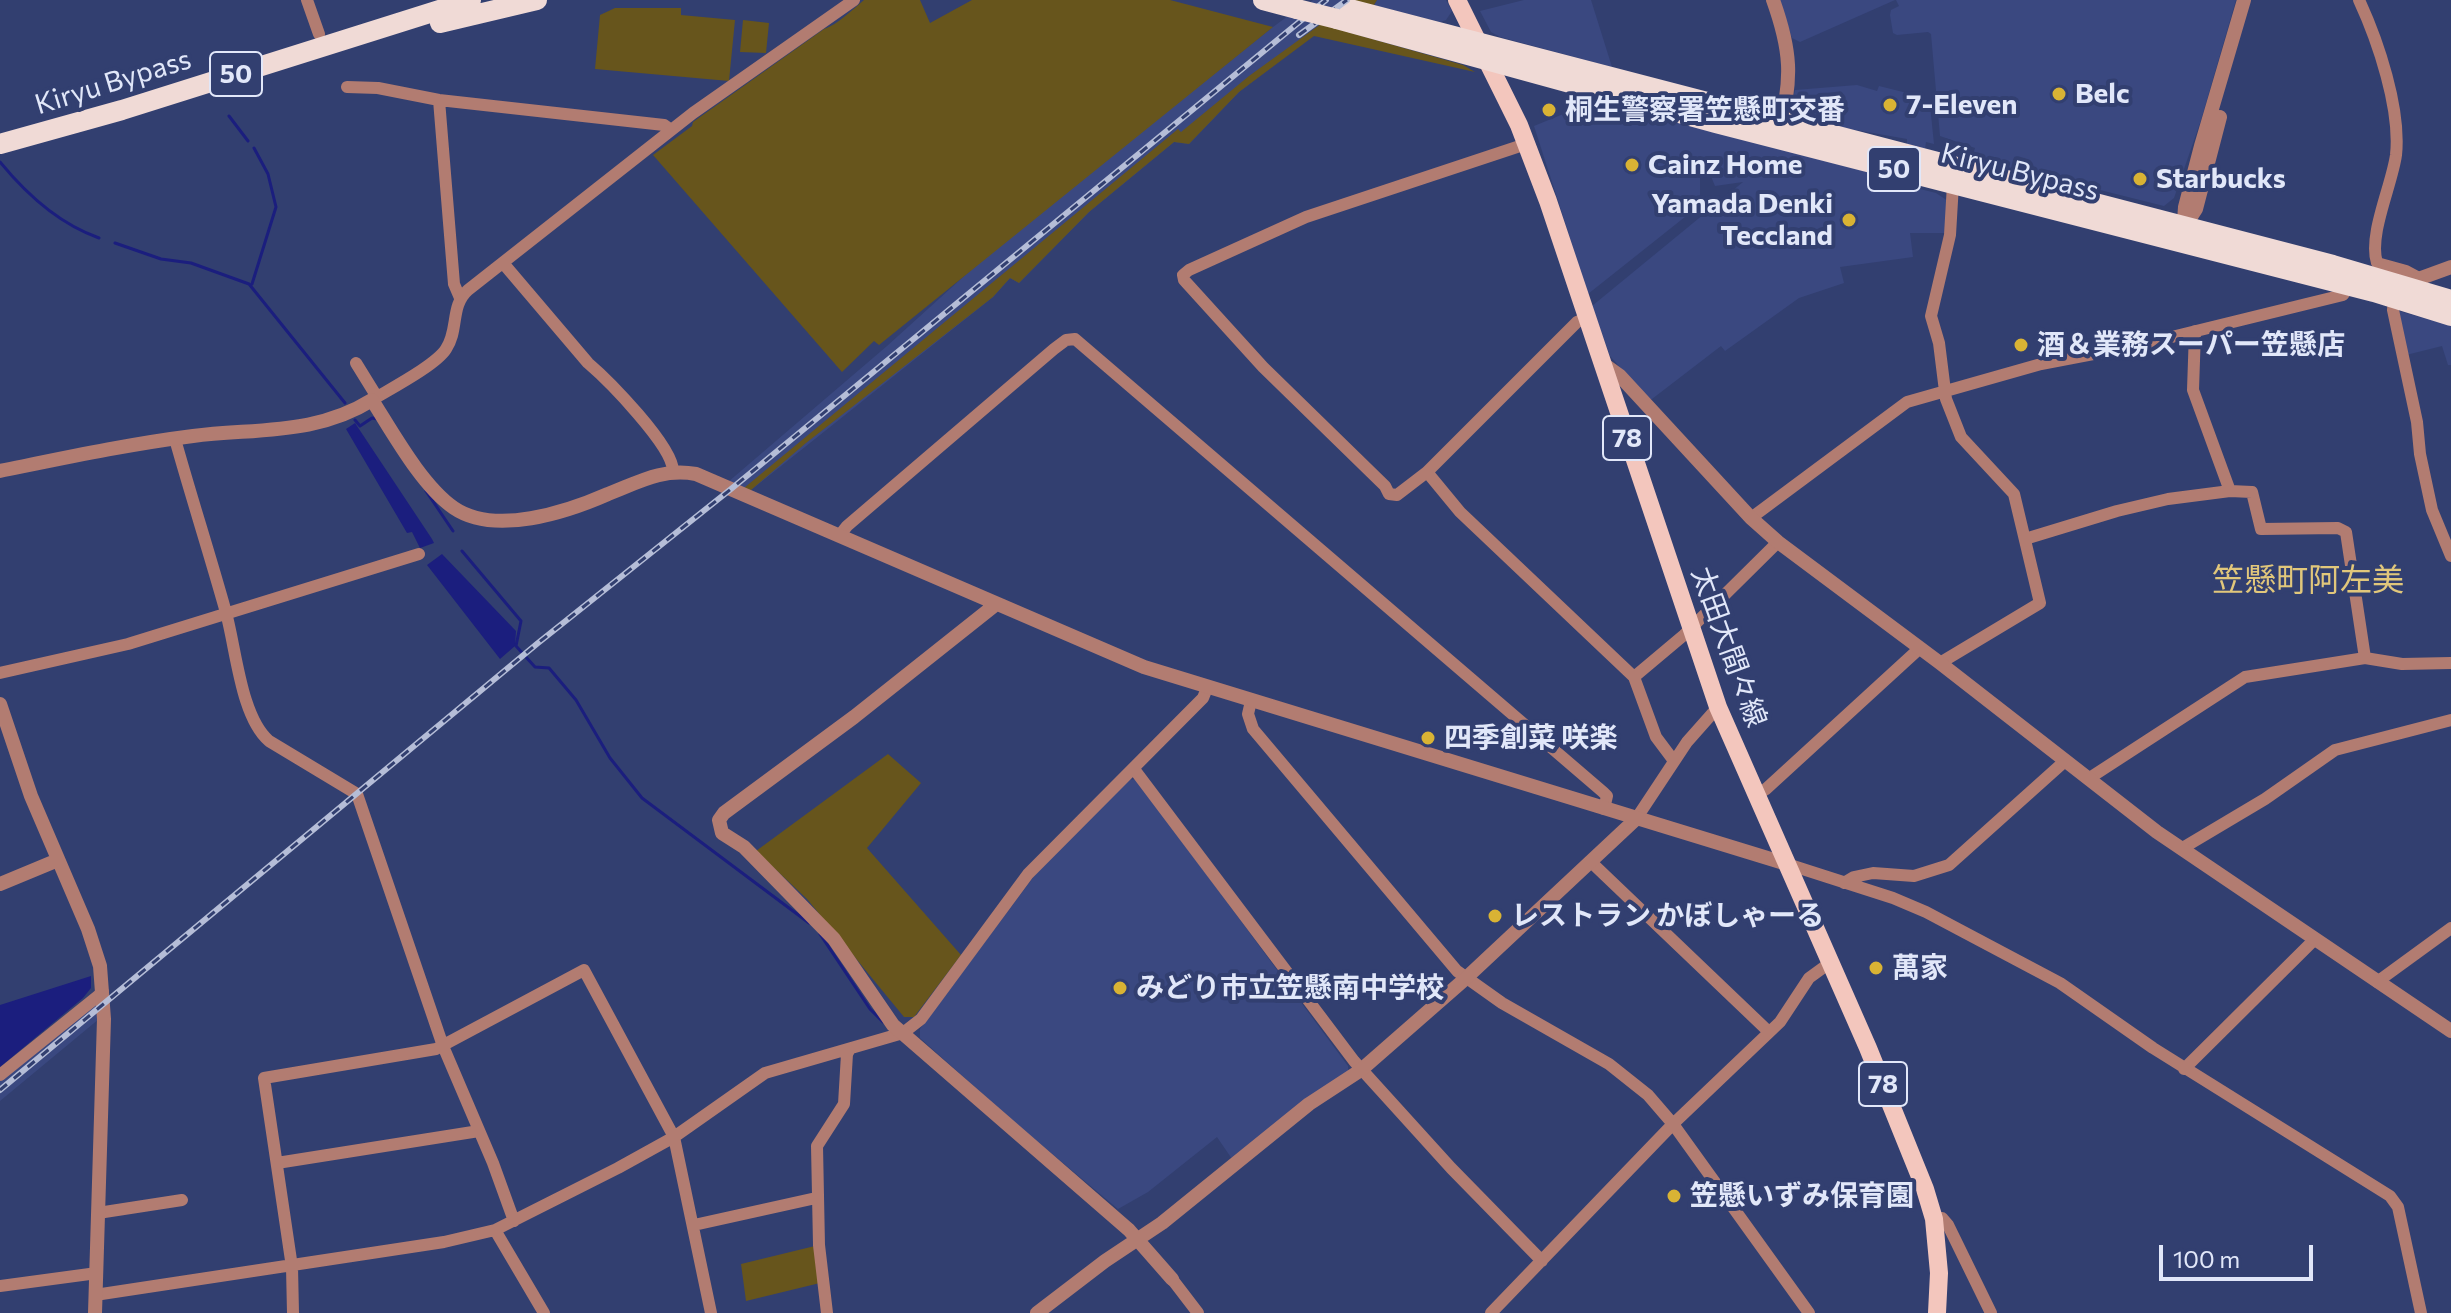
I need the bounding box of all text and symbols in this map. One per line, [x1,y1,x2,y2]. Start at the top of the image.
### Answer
street label: Kiryu Bypass [31,42,195,122]
road number: 50 [210,52,262,96]
place label: Belc [2075,77,2129,111]
marker: Belc [2050,85,2068,103]
place label: 7-Eleven [1906,88,2017,122]
place label: 桐生警察署笠懸町交番 [1565,93,1845,127]
marker: 7-Eleven [1881,96,1899,114]
marker: 桐生警察署笠懸町交番 [1540,101,1558,119]
street label: Kiryu Bypass [1937,136,2103,208]
road number: 50 [1868,147,1920,191]
place label: Cainz Home [1648,148,1803,182]
marker: Cainz Home [1623,156,1641,174]
place label: Starbucks [2156,162,2286,196]
marker: Starbucks [2131,170,2149,188]
place label: Yamada Denki Teccland [1651,187,1833,253]
marker: Yamada Denki Teccland [1840,211,1858,229]
place label: 酒＆業務スーパー笠懸店 [2037,328,2345,362]
marker: 酒＆業務スーパー笠懸店 [2012,336,2030,354]
road number: 78 [1603,416,1651,460]
district label: 笠懸町阿左美 [2212,561,2404,599]
street label: 太田大間々線 [1684,562,1774,732]
place label: 四季創菜 咲楽 [1444,721,1617,755]
marker: 四季創菜 咲楽 [1419,729,1437,747]
place label: レストラン かぼしゃーる [1511,899,1824,933]
marker: レストラン かぼしゃーる [1486,907,1504,925]
place label: 萬家 [1892,951,1948,985]
marker: 萬家 [1867,959,1885,977]
place label: みどり市立笠懸南中学校 [1136,971,1444,1005]
marker: みどり市立笠懸南中学校 [1111,979,1129,997]
road number: 78 [1859,1062,1907,1106]
place label: 笠懸いずみ保育園 [1690,1179,1914,1213]
marker: 笠懸いずみ保育園 [1665,1187,1683,1205]
scale bar [2163,1229,2317,1279]
text: 100 m [2173,1244,2240,1273]

